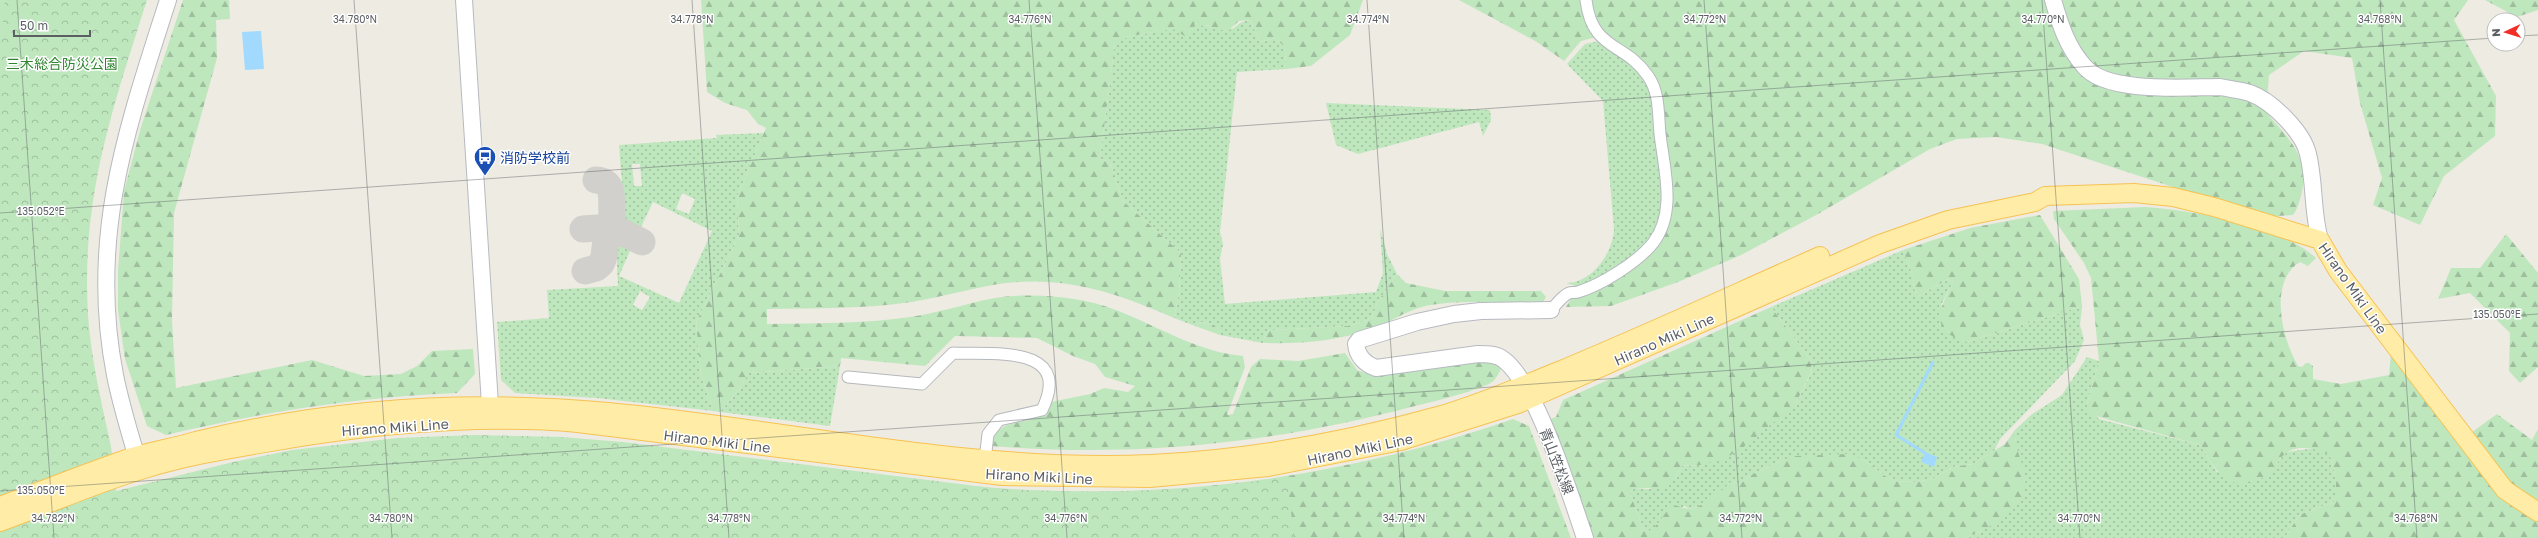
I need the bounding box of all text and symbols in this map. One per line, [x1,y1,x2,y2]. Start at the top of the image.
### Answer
scale bar [14,12,90,38]
north arrow [2486,12,2526,52]
text: 34.780°N [333,13,377,25]
text: 34.778°N [670,13,714,25]
text: 34.776°N [1008,13,1052,25]
text: 34.774°N [1347,13,1389,25]
text: 34.772°N [1684,13,1726,25]
text: 34.770°N [2021,13,2065,25]
text: 34.768°N [2358,13,2402,25]
text: 50 m [20,18,48,33]
text: N [2489,28,2502,37]
park label: 三木総合防災公園 [6,55,118,72]
bus stop icon: 消防学校前 [472,144,498,177]
place label: 消防学校前 [500,149,570,166]
text: 135.052°E [17,205,65,217]
street label: Hirano Miki Line [2315,239,2391,337]
text: 135.050°E [2473,308,2521,320]
street label: Hirano Miki Line [1611,309,1717,369]
street label: Hirano Miki Line [341,415,449,439]
street label: 青山笠松線 [1537,425,1577,497]
street label: Hirano Miki Line [663,426,771,456]
street label: Hirano Miki Line [1306,430,1414,468]
street label: Hirano Miki Line [985,465,1093,487]
text: 135.050°E [17,484,65,496]
text: 34.782°N [31,512,75,524]
text: 34.780°N [369,512,413,524]
text: 34.778°N [707,512,751,524]
text: 34.776°N [1044,512,1088,524]
text: 34.774°N [1383,512,1425,524]
text: 34.772°N [1720,512,1762,524]
text: 34.770°N [2057,512,2101,524]
text: 34.768°N [2394,512,2438,524]

